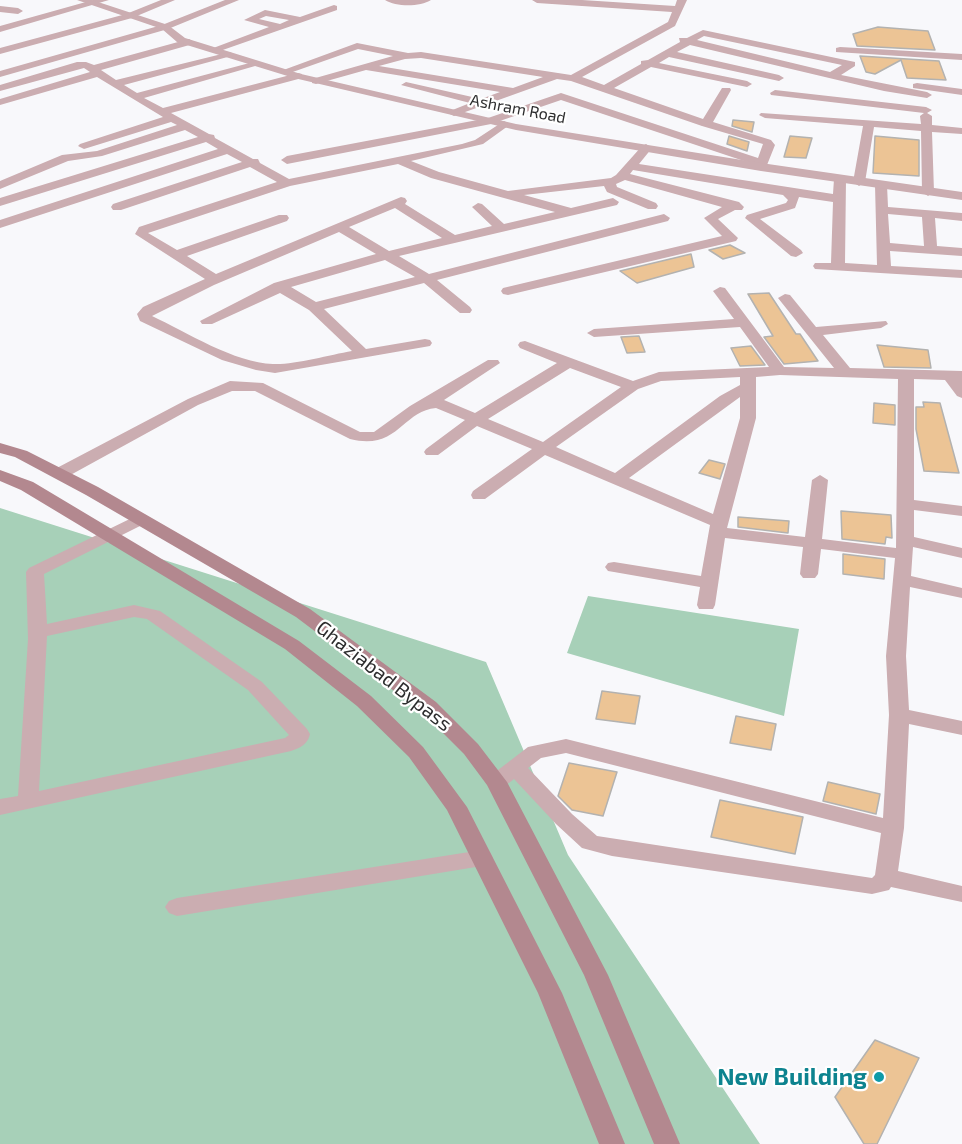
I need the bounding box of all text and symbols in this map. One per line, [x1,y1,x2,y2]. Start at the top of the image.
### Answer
street label: Ashram Road [469,90,567,128]
street label: Ghaziabad Bypass [311,616,457,736]
place label: New Building [717,1063,867,1091]
marker: New Building [872,1070,886,1084]

